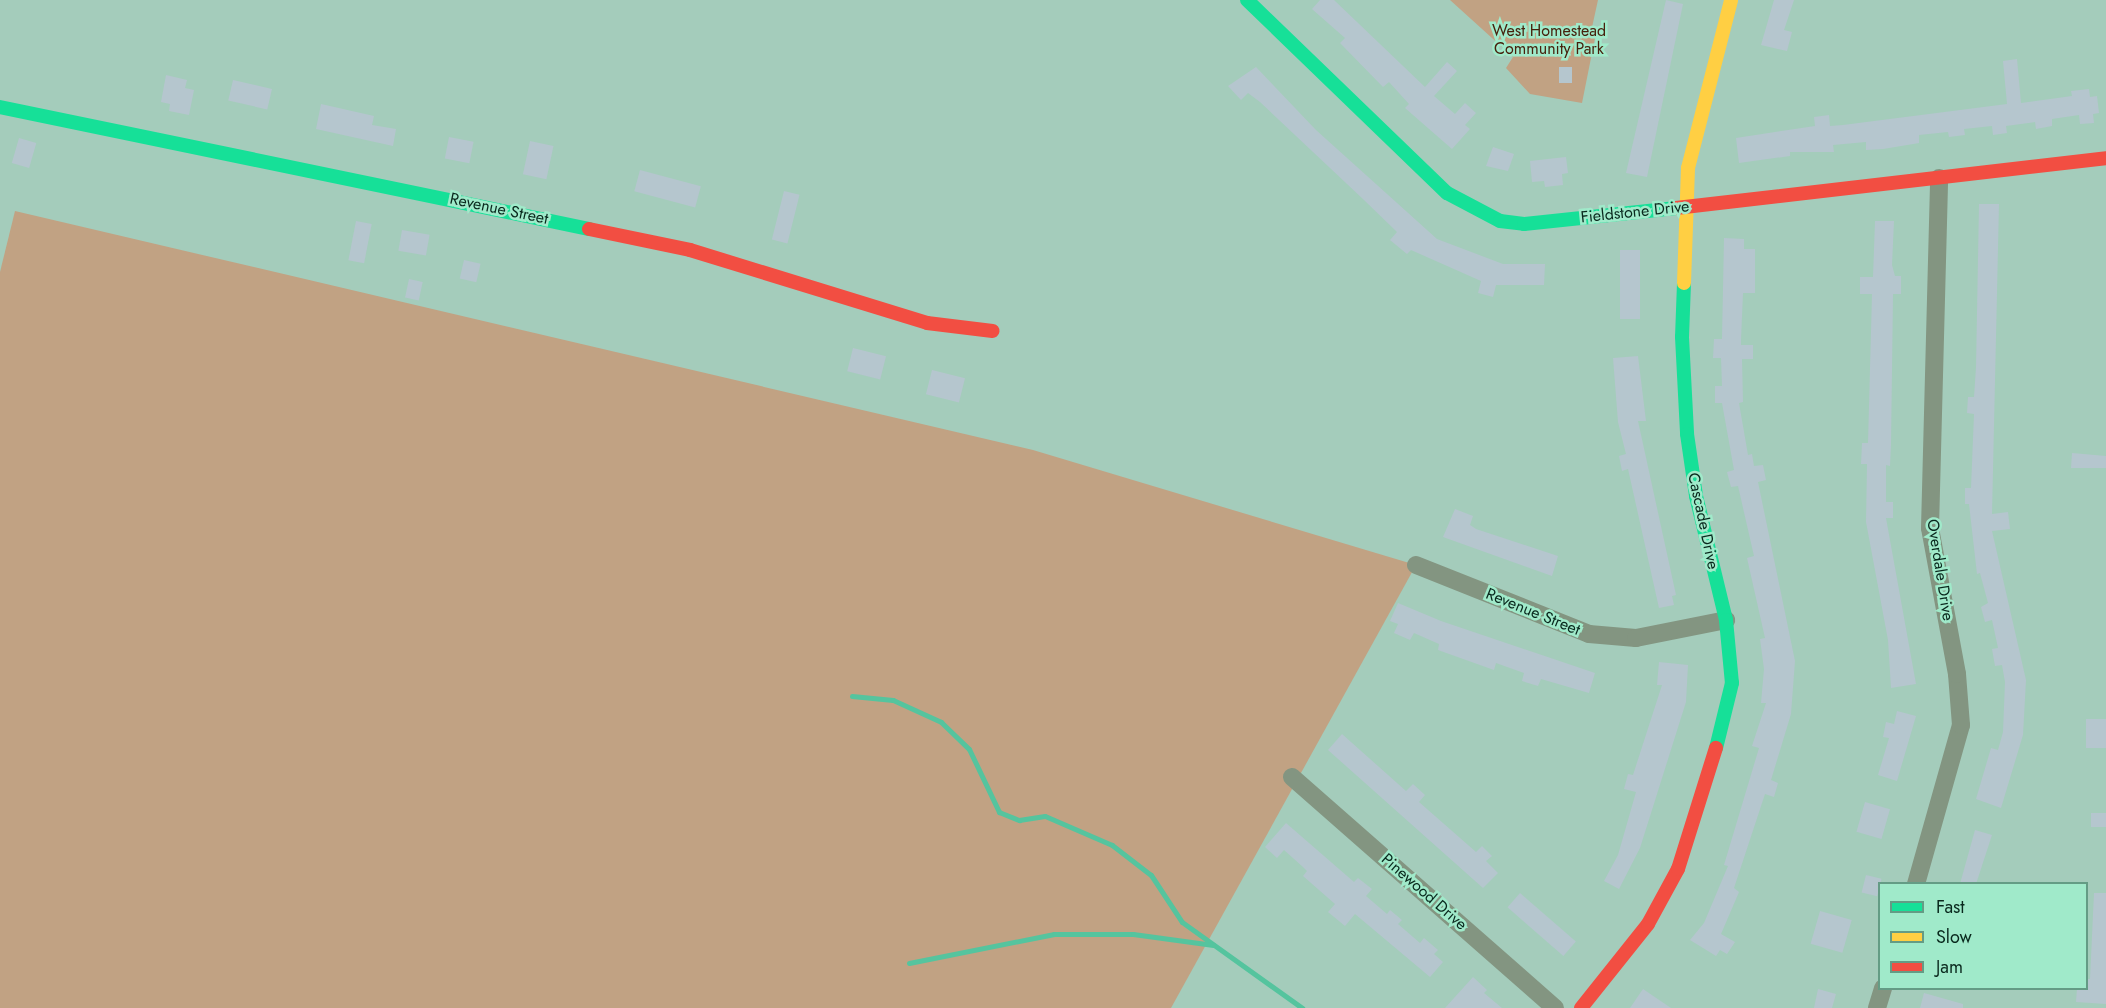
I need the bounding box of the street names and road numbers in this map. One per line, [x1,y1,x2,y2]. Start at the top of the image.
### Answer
street label: Revenue Street [448,189,550,229]
street label: Fieldstone Drive [1580,197,1690,227]
street label: Cascade Drive [1683,471,1723,571]
street label: Overdale Drive [1922,518,1958,622]
street label: Revenue Street [1483,584,1583,640]
street label: Pinewood Drive [1377,850,1471,934]

